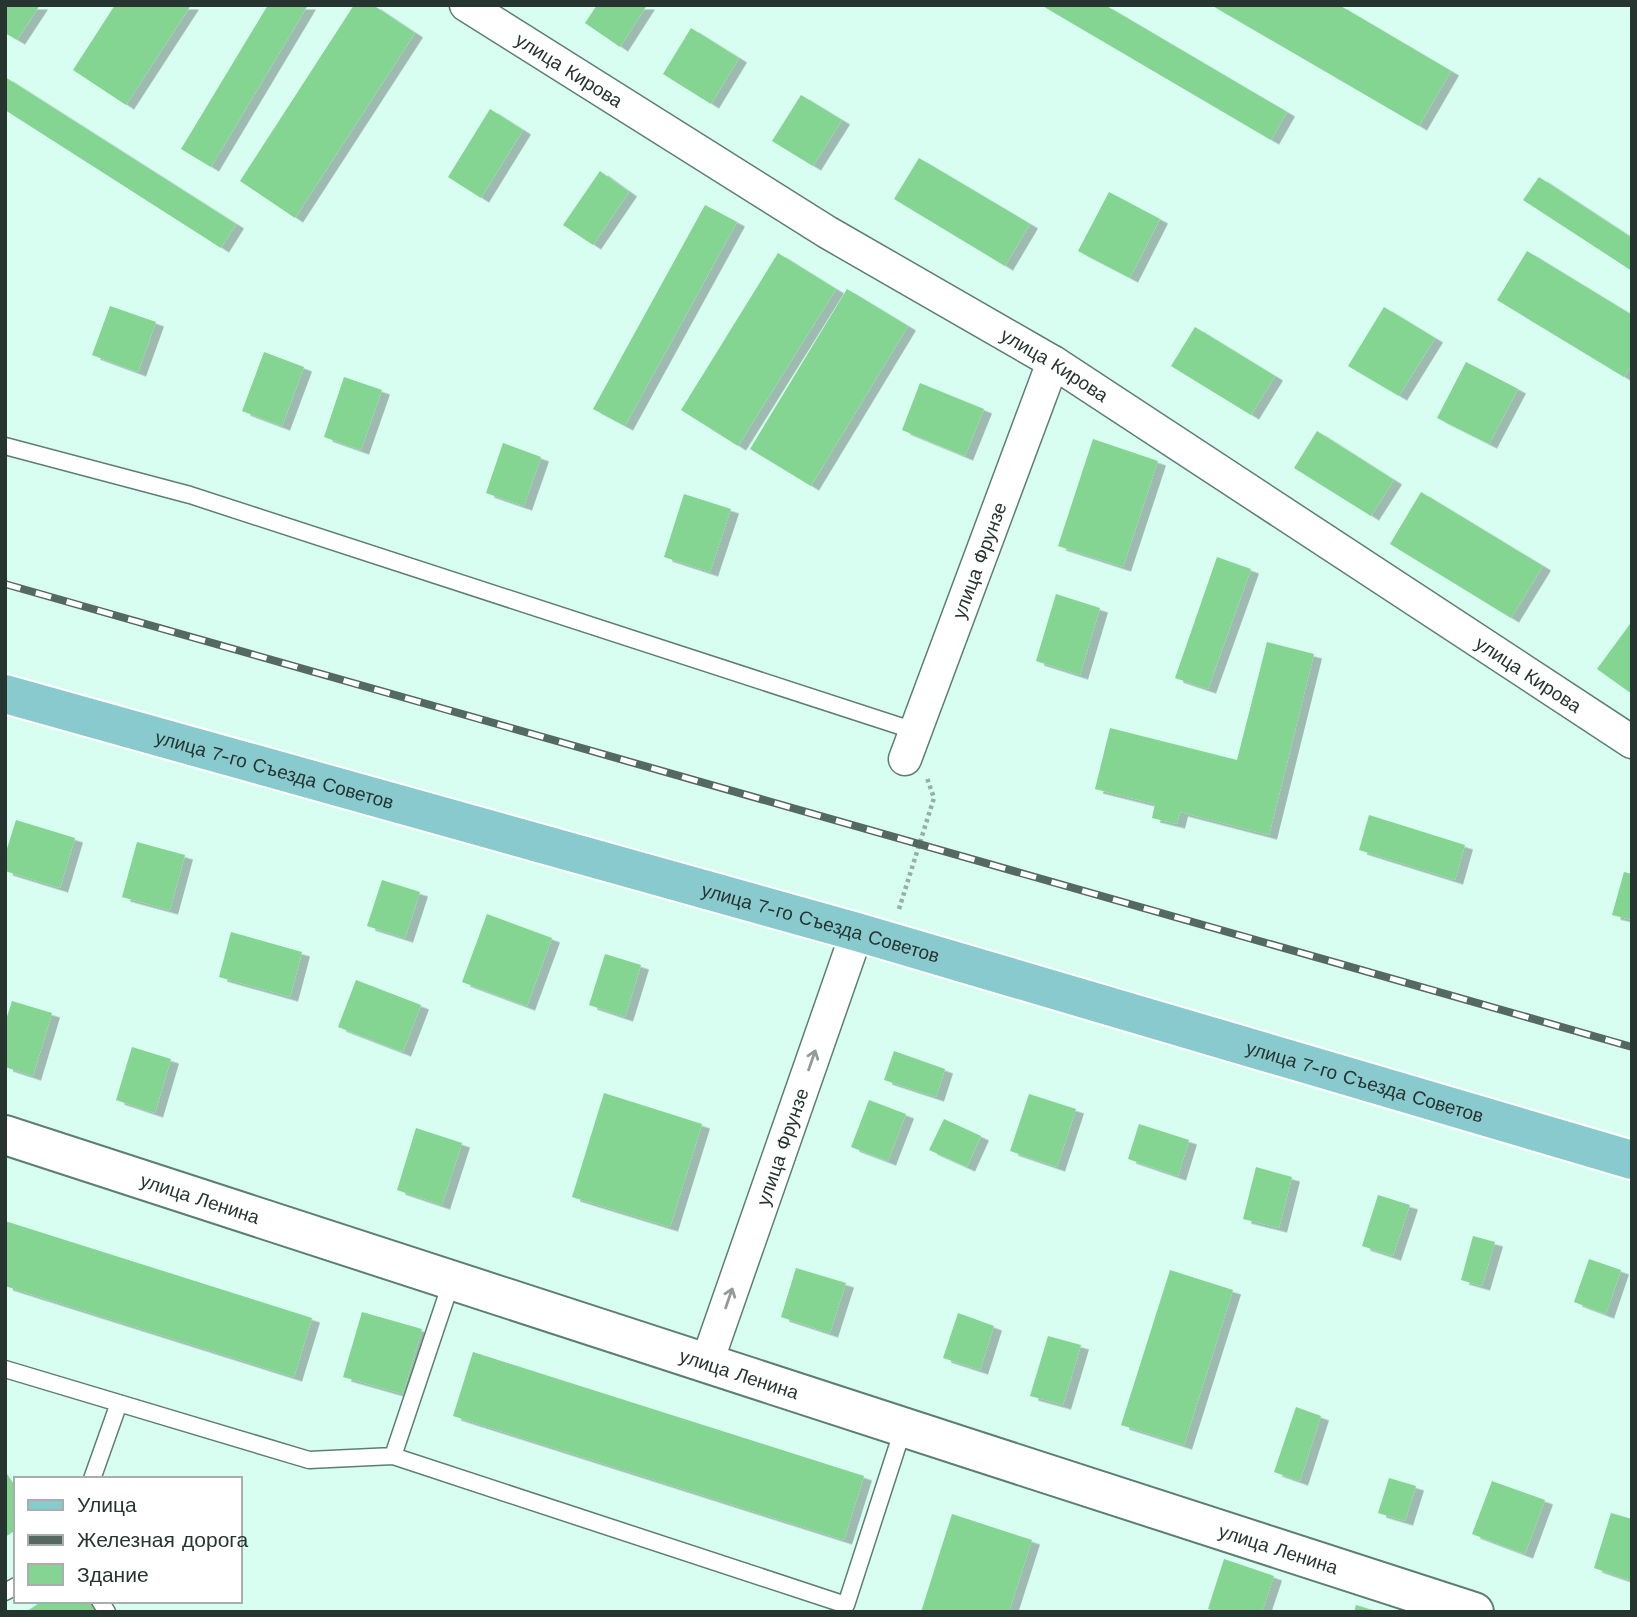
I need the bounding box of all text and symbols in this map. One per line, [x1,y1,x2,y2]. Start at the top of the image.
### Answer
street label: улица Кирова [511,28,627,112]
street label: улица Кирова [997,323,1113,407]
street label: улица Фрунзе [947,499,1011,622]
street label: улица Кирова [1471,631,1586,717]
street label: улица 7-го Съезда Советов [153,725,396,814]
street label: улица 7-го Съезда Советов [699,878,942,967]
street label: улица 7-го Съезда Советов [1243,1036,1486,1127]
one-way arrow [807,1049,819,1071]
street label: улица Фрунзе [751,1085,813,1208]
street label: улица Ленина [137,1168,263,1229]
one-way arrow [723,1287,736,1309]
street label: улица Ленина [677,1344,802,1404]
legend [14,1477,242,1603]
text: Улица [77,1492,137,1517]
street label: улица Ленина [1216,1519,1341,1579]
text: Железная дорога [77,1527,249,1552]
text: Здание [77,1562,149,1587]

